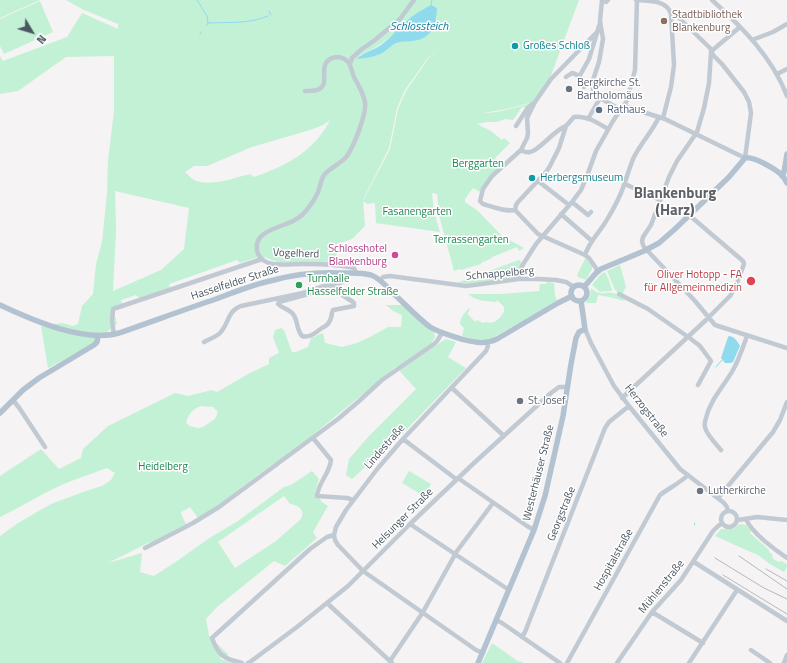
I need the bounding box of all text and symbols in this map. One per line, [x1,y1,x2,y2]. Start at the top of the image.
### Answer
place label: Stadtbibliothek Blankenburg [672,8,742,34]
north arrow [12,12,52,52]
marker: Stadtbibliothek Blankenburg [659,16,669,26]
water label: Schlossteich [390,20,448,34]
text: N [33,31,50,47]
place label: Großes Schloß [523,39,590,53]
marker: Großes Schloß [510,41,520,51]
place label: Bergkirche St. Bartholomäus [577,76,643,102]
marker: Bergkirche St. Bartholomäus [564,84,574,94]
place label: Rathaus [607,103,646,117]
marker: Rathaus [594,105,604,115]
park label: Berggarten [452,157,504,171]
place label: Herbergsmuseum [540,171,623,185]
marker: Herbergsmuseum [527,173,537,183]
district label: Blankenburg (Harz) [634,185,716,220]
park label: Fasanengarten [382,205,452,219]
park label: Terrassengarten [433,233,509,247]
place label: Schlosshotel Blankenburg [328,242,387,268]
street label: Vogelherd [273,247,319,261]
marker: Schlosshotel Blankenburg [390,250,400,260]
street label: Hasselfelder Straße [189,263,281,303]
street label: Schnappelberg [465,264,535,284]
place label: Oliver Hotopp - FA für Allgemeinmedizin [644,268,742,294]
place label: Turnhalle Hasselfelder Straße [307,272,398,298]
marker: Oliver Hotopp - FA für Allgemeinmedizin [745,275,757,287]
marker: Turnhalle Hasselfelder Straße [294,280,304,290]
street label: Herzogstraße [621,382,671,440]
place label: St. Josef [528,394,566,408]
marker: St. Josef [515,396,525,406]
street label: Lindestraße [362,422,408,472]
street label: Westerhäuser Straße [521,424,557,522]
park label: Heidelberg [138,460,188,474]
place label: Lutherkirche [708,484,766,498]
street label: Georgstraße [545,485,579,543]
street label: Helsunger Straße [370,486,436,552]
marker: Lutherkirche [695,486,705,496]
street label: Hospitalstraße [592,527,636,593]
street label: Mühlenstraße [636,558,688,616]

